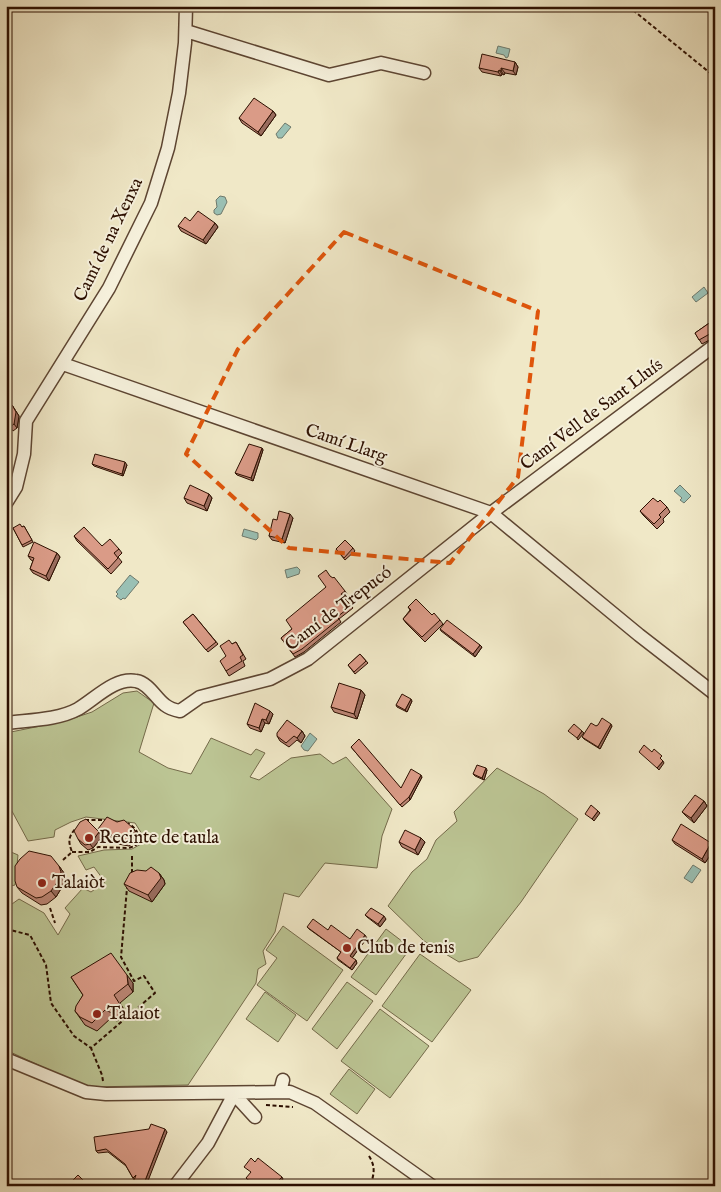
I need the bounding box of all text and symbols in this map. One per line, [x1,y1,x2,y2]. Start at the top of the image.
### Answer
street label: Camí de na Xenxa [69,174,149,306]
street label: Camí Vell de Sant Lluís [516,354,668,476]
street label: Camí Llarg [302,419,390,469]
street label: Camí de Trepucó [281,561,397,657]
place label: Recinte de taula [99,827,219,850]
marker: Recinte de taula [83,832,95,844]
place label: Talaiòt [52,872,105,895]
marker: Talaiòt [36,877,48,889]
place label: Club de tenis [357,937,455,960]
marker: Club de tenis [341,942,353,954]
place label: Talaiot [107,1003,160,1026]
marker: Talaiot [91,1008,103,1020]

